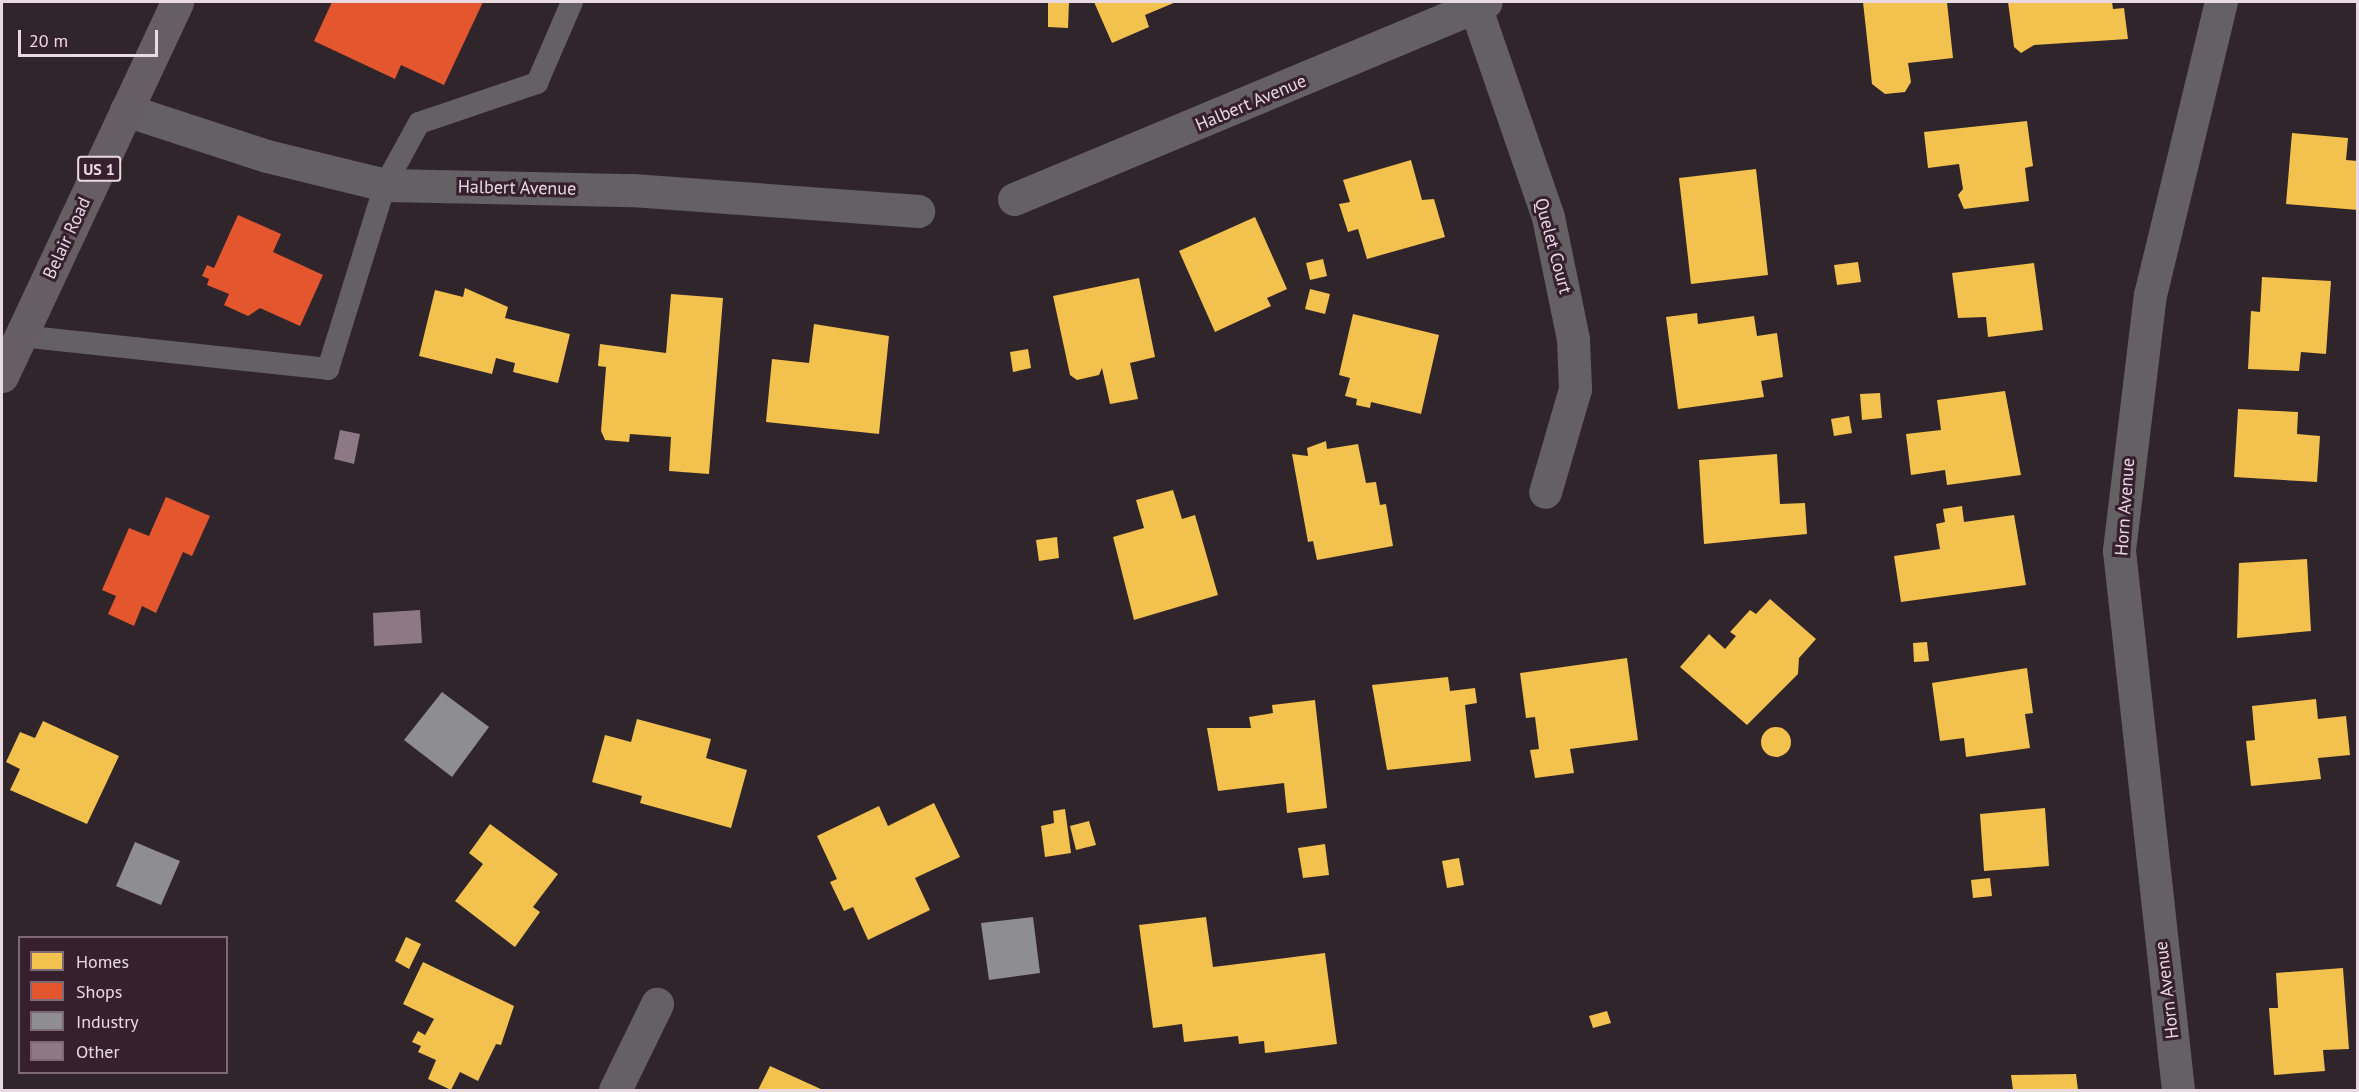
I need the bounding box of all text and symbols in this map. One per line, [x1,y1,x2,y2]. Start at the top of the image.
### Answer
scale bar [21,18,160,56]
text: 20 m [29,29,68,52]
street label: Halbert Avenue [1192,70,1310,136]
road number: US 1 [76,156,122,182]
street label: Halbert Avenue [457,176,577,200]
street label: Belair Road [39,194,95,282]
street label: Quelet Court [1530,196,1576,296]
street label: Horn Avenue [2111,457,2139,557]
legend [18,936,228,1074]
street label: Horn Avenue [2150,940,2184,1040]
text: Homes [76,950,129,973]
text: Shops [76,980,122,1003]
text: Industry [76,1010,139,1033]
text: Other [76,1040,120,1063]

